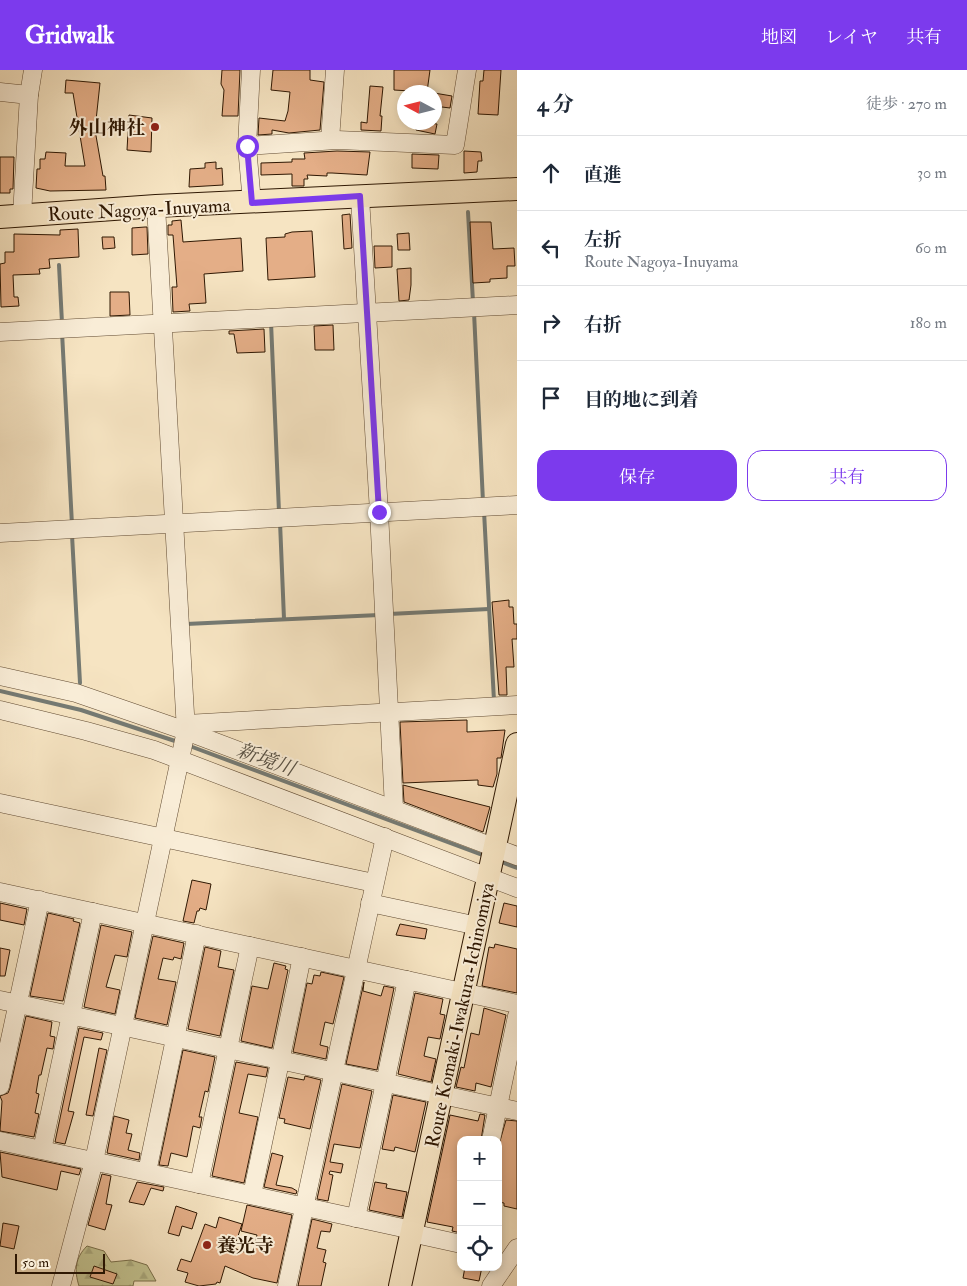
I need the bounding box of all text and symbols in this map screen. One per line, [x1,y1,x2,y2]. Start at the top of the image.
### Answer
text: Gridwalk [25,20,114,51]
text: 地図 [761,26,797,49]
text: レイヤ [825,26,878,49]
text: 共有 [906,26,942,49]
north arrow [397,85,442,130]
text: 4 分 [537,91,574,118]
text: 徒歩 · 270 m [866,94,947,114]
place label: 外山神社 [69,116,145,140]
marker: 外山神社 [149,121,161,133]
route start [236,135,259,158]
icon: ahead [537,159,565,187]
text: 直進 [584,163,622,187]
text: 30 m [917,163,947,183]
street label: Route Nagoya-Inuyama [47,193,231,227]
text: 左折 [584,228,622,252]
icon: left [537,234,565,262]
text: 60 m [915,238,947,258]
text: Route Nagoya-Inuyama [584,252,738,272]
icon: right [537,309,565,337]
text: 右折 [584,313,622,337]
text: 180 m [910,313,947,333]
icon: arrive [537,384,565,412]
text: 目的地に到着 [584,388,698,412]
button: 保存 [537,450,737,501]
button: 共有 [747,450,947,501]
route end [368,501,391,524]
water label: 新境川 [233,737,300,782]
street label: Route Komaki-Iwakura-Ichinomiya [420,880,500,1150]
map controls [457,1136,502,1271]
button: + [457,1136,502,1181]
button: − [457,1181,502,1226]
button: locate [457,1226,502,1271]
place label: 養光寺 [217,1234,274,1258]
marker: 養光寺 [201,1239,213,1251]
scale bar [15,1251,105,1274]
text: 50 m [22,1254,49,1271]

